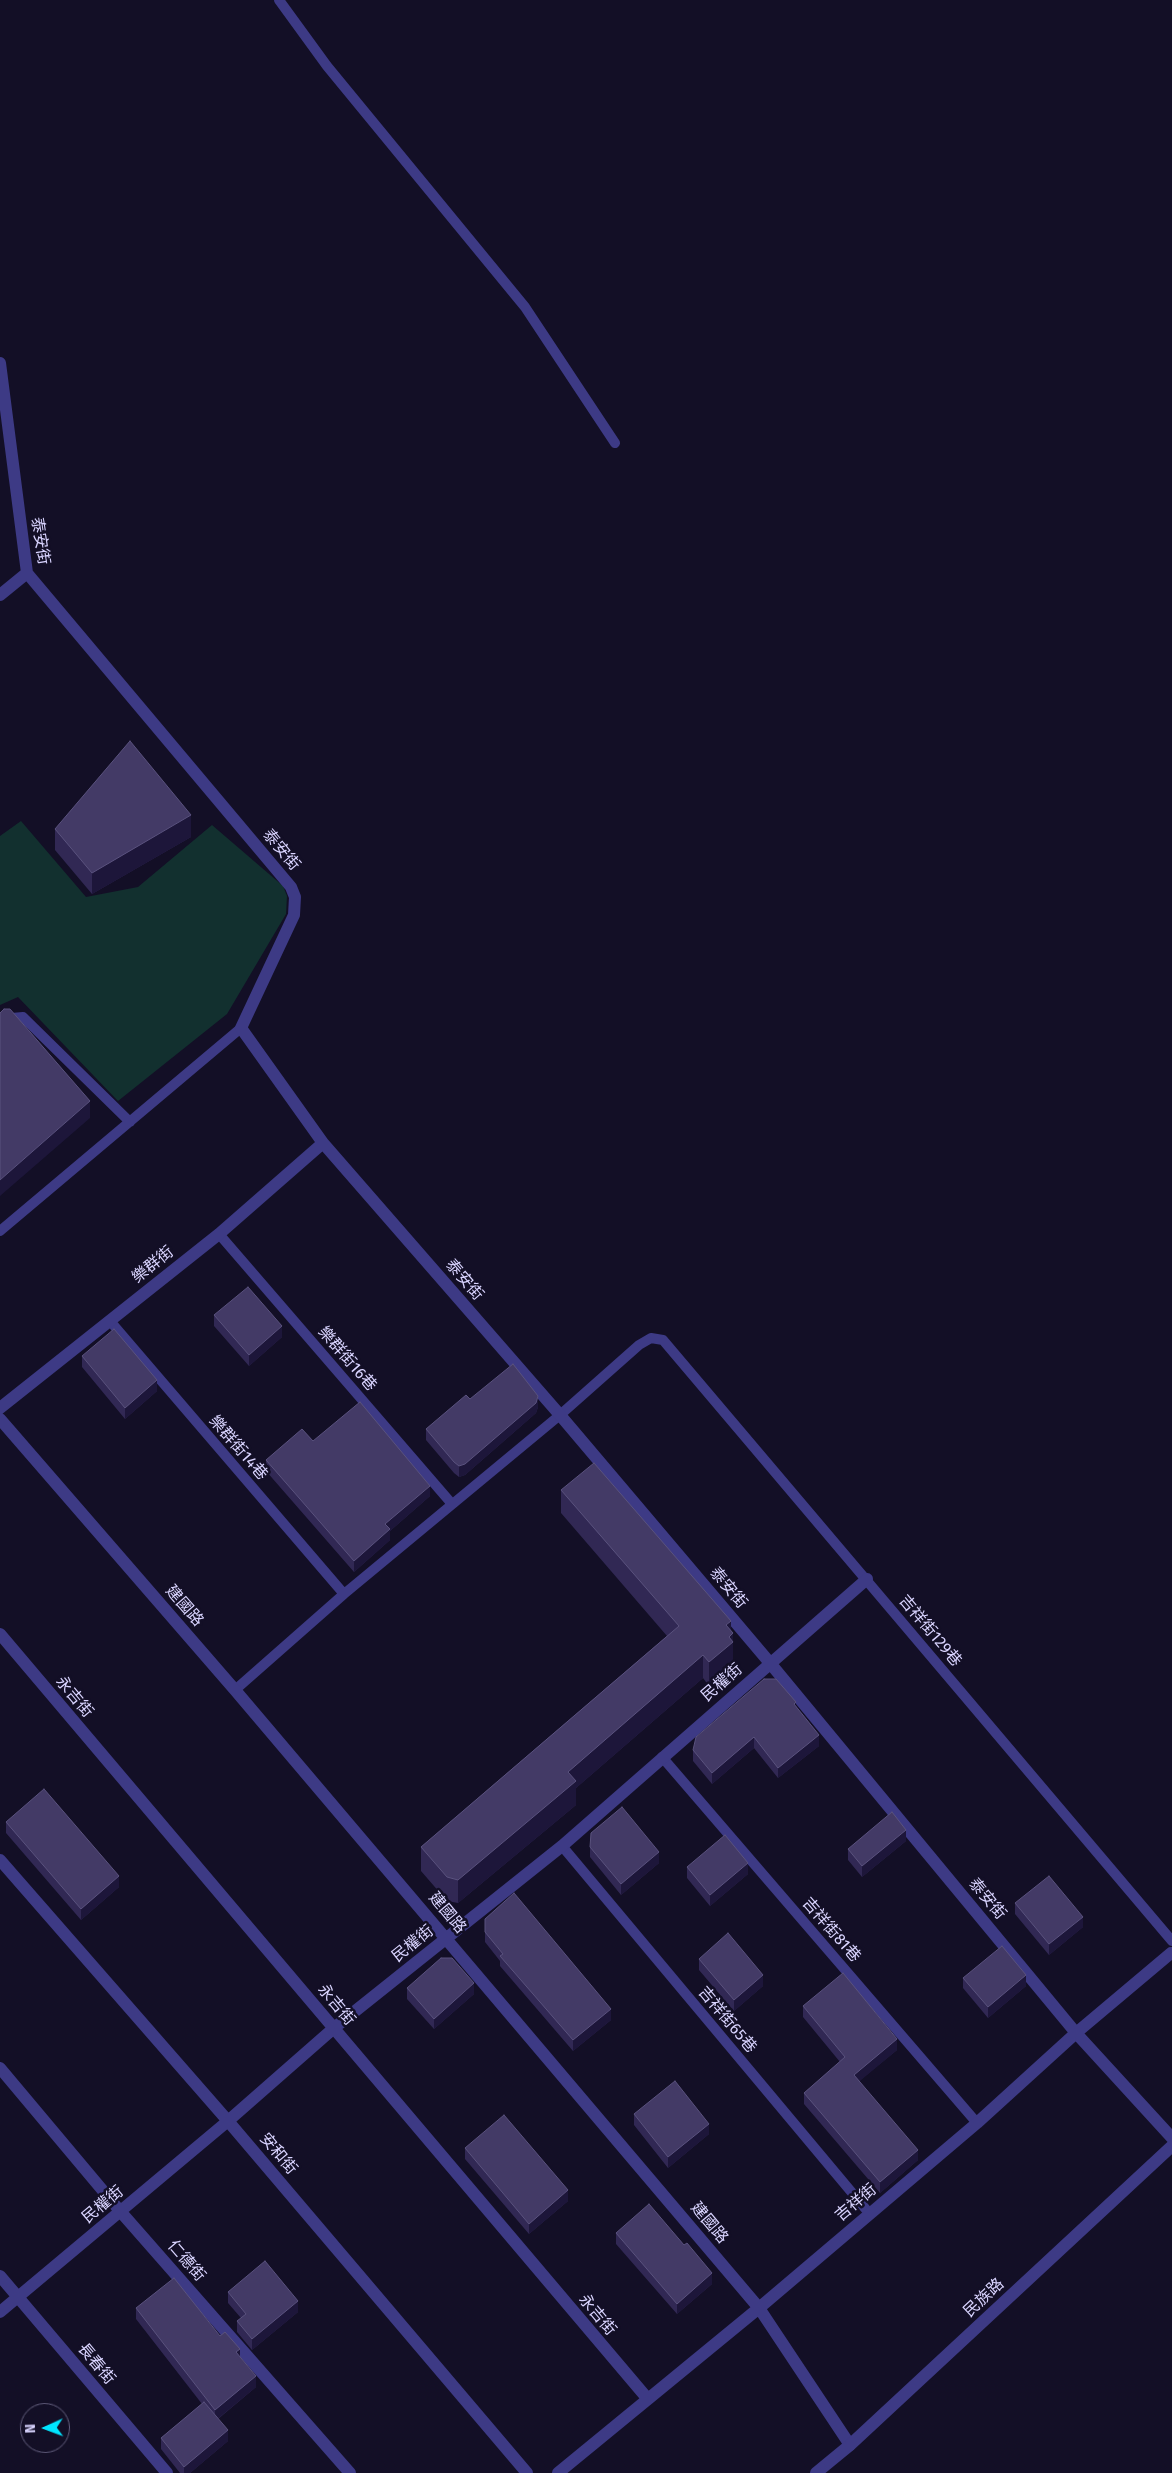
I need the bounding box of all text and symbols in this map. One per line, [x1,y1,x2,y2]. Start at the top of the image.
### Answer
street label: 泰安街 [27,516,53,566]
street label: 泰安街 [258,825,304,875]
street label: 樂群街 [128,1242,178,1288]
street label: 泰安街 [441,1256,487,1304]
street label: 樂群街16巷 [314,1323,380,1395]
street label: 樂群街14巷 [205,1412,271,1484]
street label: 泰安街 [705,1563,751,1613]
street label: 建國路 [161,1582,207,1630]
street label: 吉祥街129巷 [895,1591,965,1671]
street label: 民權街 [698,1660,746,1706]
street label: 永吉街 [51,1672,97,1722]
street label: 泰安街 [964,1874,1010,1924]
street label: 建國路 [424,1888,470,1938]
street label: 吉祥街81巷 [798,1894,864,1966]
street label: 民權街 [388,1921,438,1967]
street label: 永吉街 [313,1980,359,2030]
street label: 吉祥街65巷 [694,1983,760,2057]
street label: 安和街 [255,2129,301,2179]
street label: 吉祥街 [831,2180,881,2226]
street label: 民權街 [78,2182,128,2228]
street label: 建國路 [686,2198,732,2248]
street label: 仁德街 [163,2237,209,2285]
street label: 民族路 [960,2275,1008,2321]
street label: 永吉街 [574,2290,620,2340]
street label: 長春街 [73,2339,119,2389]
north arrow [20,2403,70,2453]
text: N [22,2424,39,2433]

